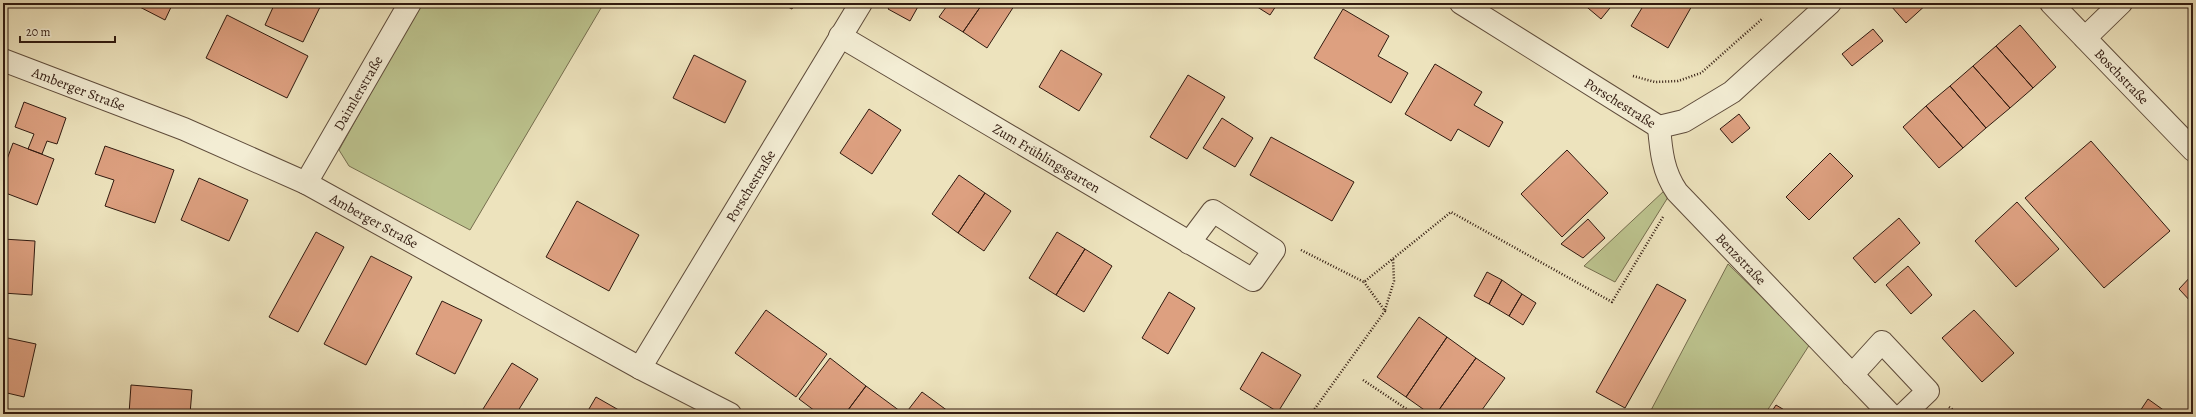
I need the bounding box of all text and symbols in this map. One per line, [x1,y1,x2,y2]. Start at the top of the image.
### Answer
scale bar [20,18,115,44]
text: 20 m [26,24,50,40]
street label: Boschstraße [2090,44,2153,108]
street label: Daimlerstraße [329,52,387,134]
street label: Amberger Straße [29,62,128,115]
street label: Porschestraße [1581,73,1660,132]
street label: Zum Frühlingsgarten [989,119,1104,198]
street label: Porschestraße [721,146,780,226]
street label: Amberger Straße [326,188,422,253]
street label: Benzstraße [1712,229,1771,289]

